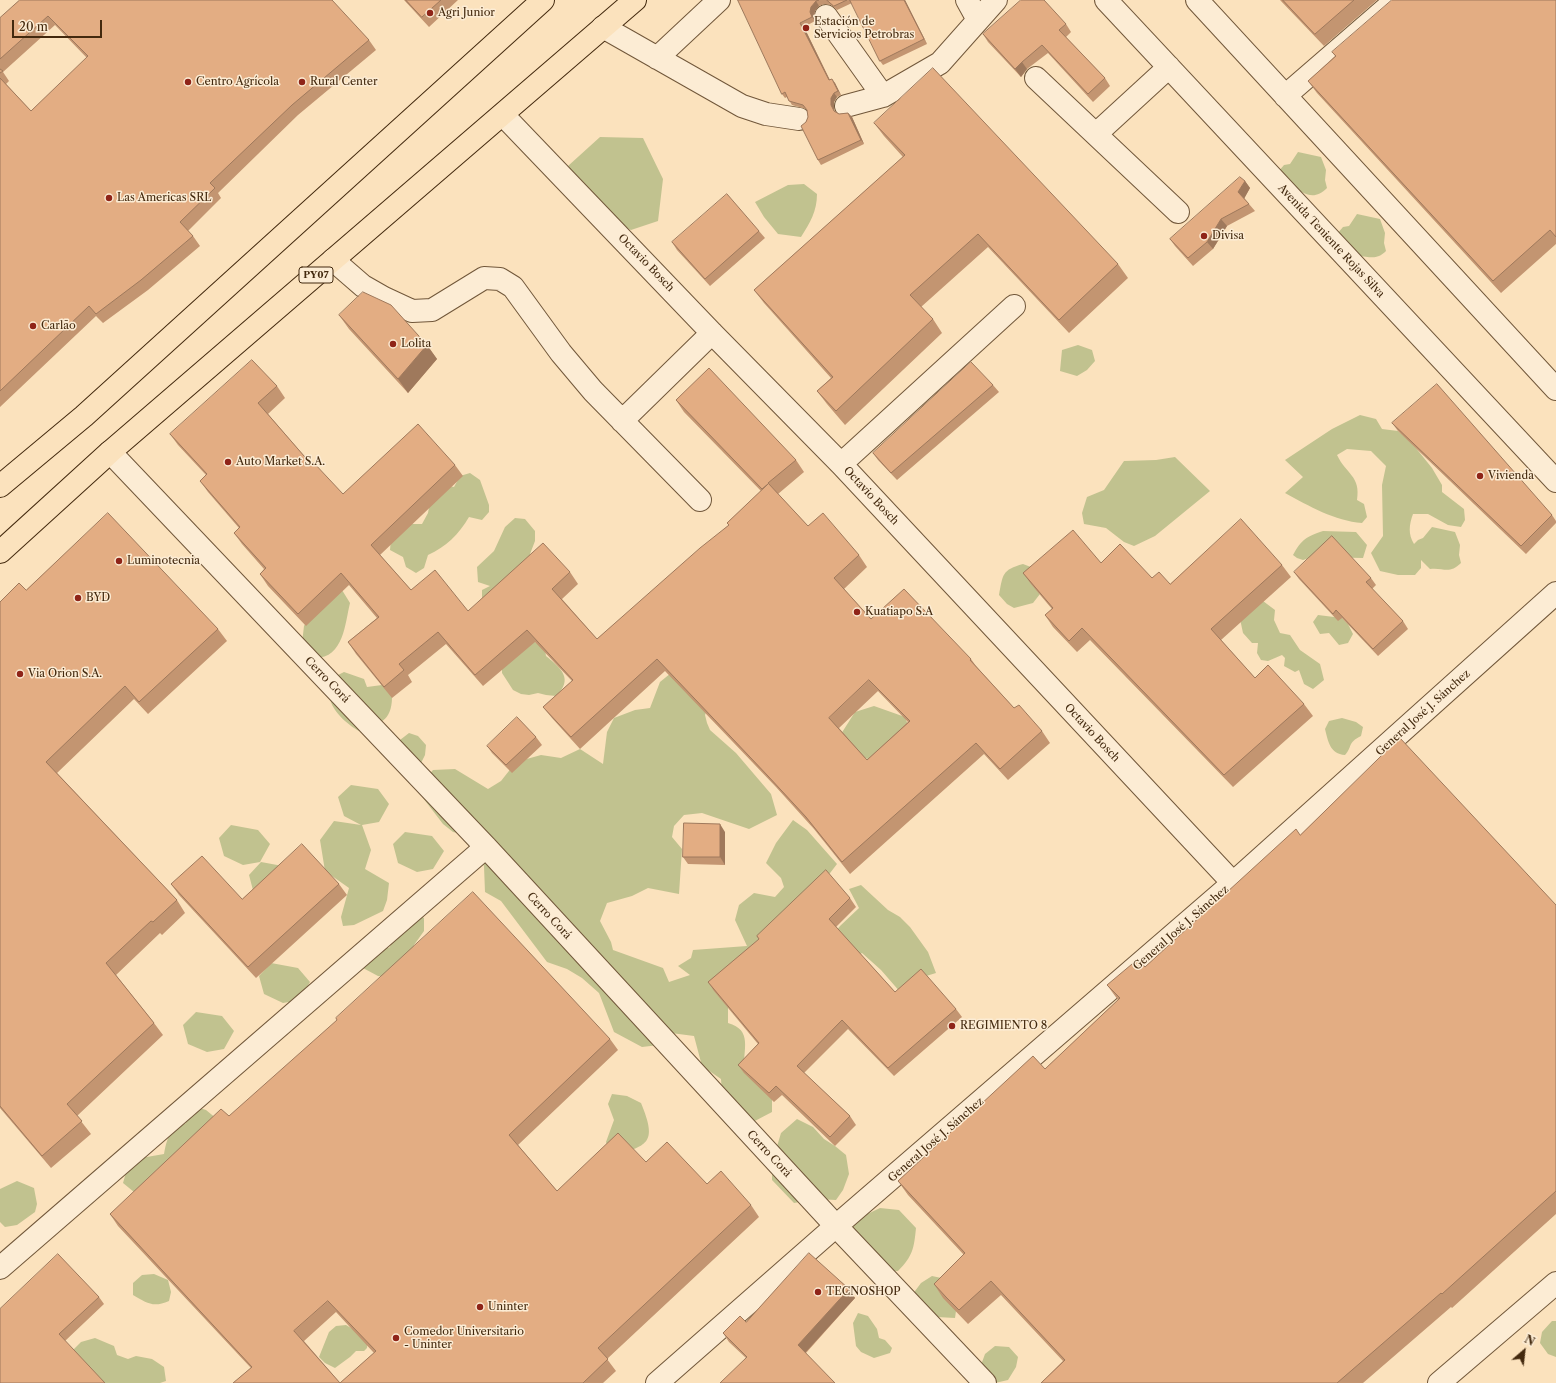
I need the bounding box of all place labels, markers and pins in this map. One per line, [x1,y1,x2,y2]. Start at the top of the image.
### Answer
place label: Agri Junior [438,6,495,20]
marker: Agri Junior [425,8,435,18]
place label: Estación de Servicios Petrobras [814,15,914,41]
marker: Estación de Servicios Petrobras [801,23,811,33]
place label: Centro Agrícola [196,75,279,89]
place label: Rural Center [310,75,378,89]
marker: Centro Agrícola [183,77,193,87]
marker: Rural Center [297,77,307,87]
place label: Las Americas SRL [117,191,211,205]
marker: Las Americas SRL [104,193,114,203]
place label: Divisa [1212,229,1244,243]
marker: Divisa [1199,231,1209,241]
place label: Carlāo [41,319,76,333]
marker: Carlāo [28,321,38,331]
place label: Lolita [401,337,431,351]
marker: Lolita [388,339,398,349]
place label: Auto Market S.A. [236,455,325,469]
marker: Auto Market S.A. [223,457,233,467]
place label: Vivienda [1488,469,1534,483]
marker: Vivienda [1475,471,1485,481]
place label: Luminotecnia [127,554,200,568]
marker: Luminotecnia [114,556,124,566]
place label: BYD [86,591,110,605]
marker: BYD [73,593,83,603]
place label: Kuatiapo S.A [865,605,933,619]
marker: Kuatiapo S.A [852,607,862,617]
place label: Via Orion S.A. [28,667,102,681]
marker: Via Orion S.A. [15,669,25,679]
place label: REGIMIENTO 8 [960,1019,1047,1033]
marker: REGIMIENTO 8 [947,1021,957,1031]
place label: TECNOSHOP [826,1285,901,1299]
marker: TECNOSHOP [813,1287,823,1297]
place label: Uninter [488,1300,528,1314]
marker: Uninter [475,1302,485,1312]
place label: Comedor Universitario - Uninter [404,1325,524,1351]
marker: Comedor Universitario - Uninter [391,1333,401,1343]

